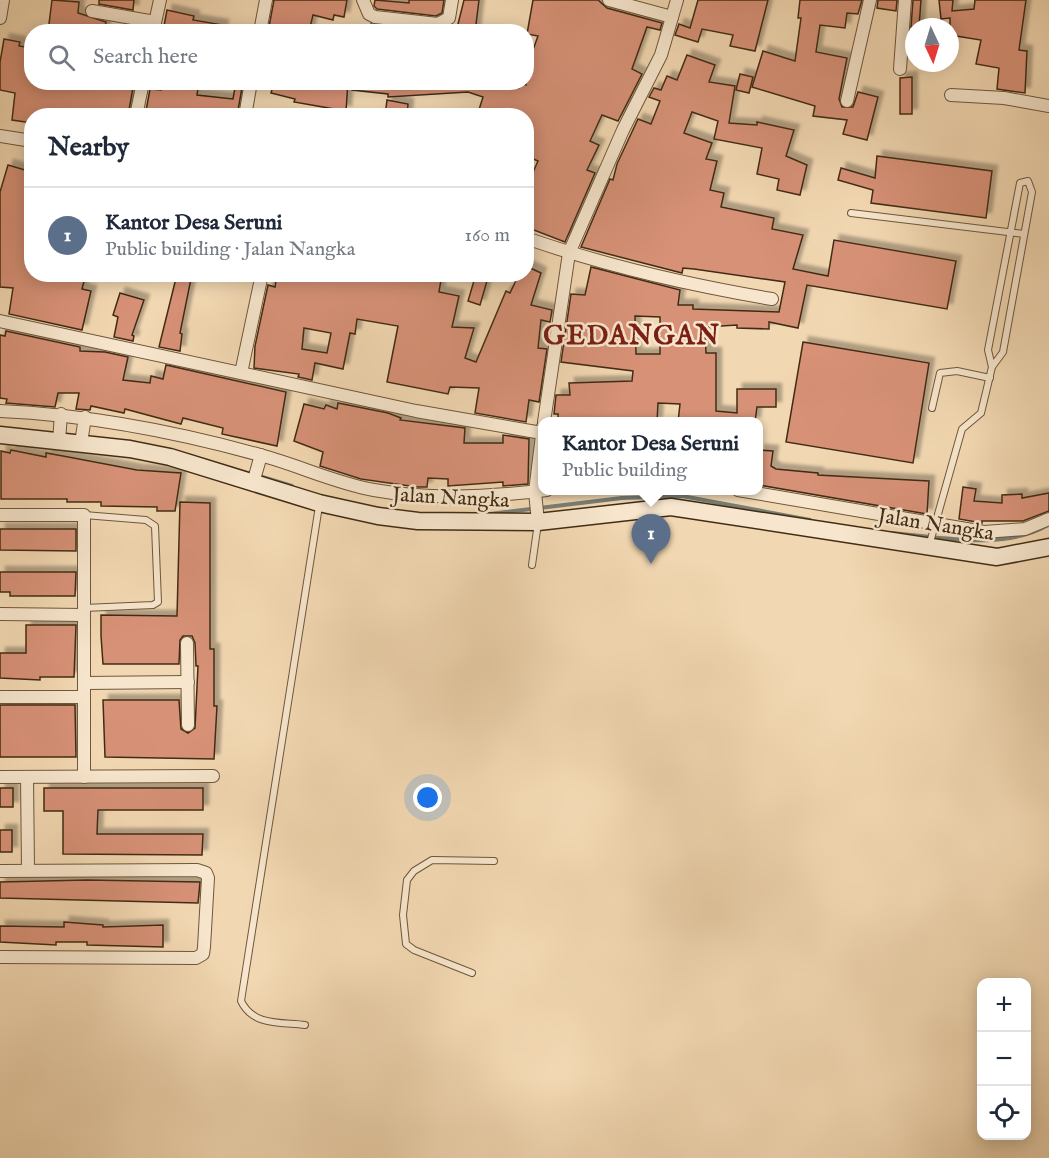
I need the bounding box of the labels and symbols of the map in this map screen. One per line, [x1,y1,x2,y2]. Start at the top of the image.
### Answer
north arrow [905,18,959,72]
district label: GEDANGAN [543,320,721,354]
street label: Jalan Nangka [390,482,511,515]
street label: Jalan Nangka [874,503,997,548]
pin: 1 [632,514,670,564]
your location [413,783,442,812]

